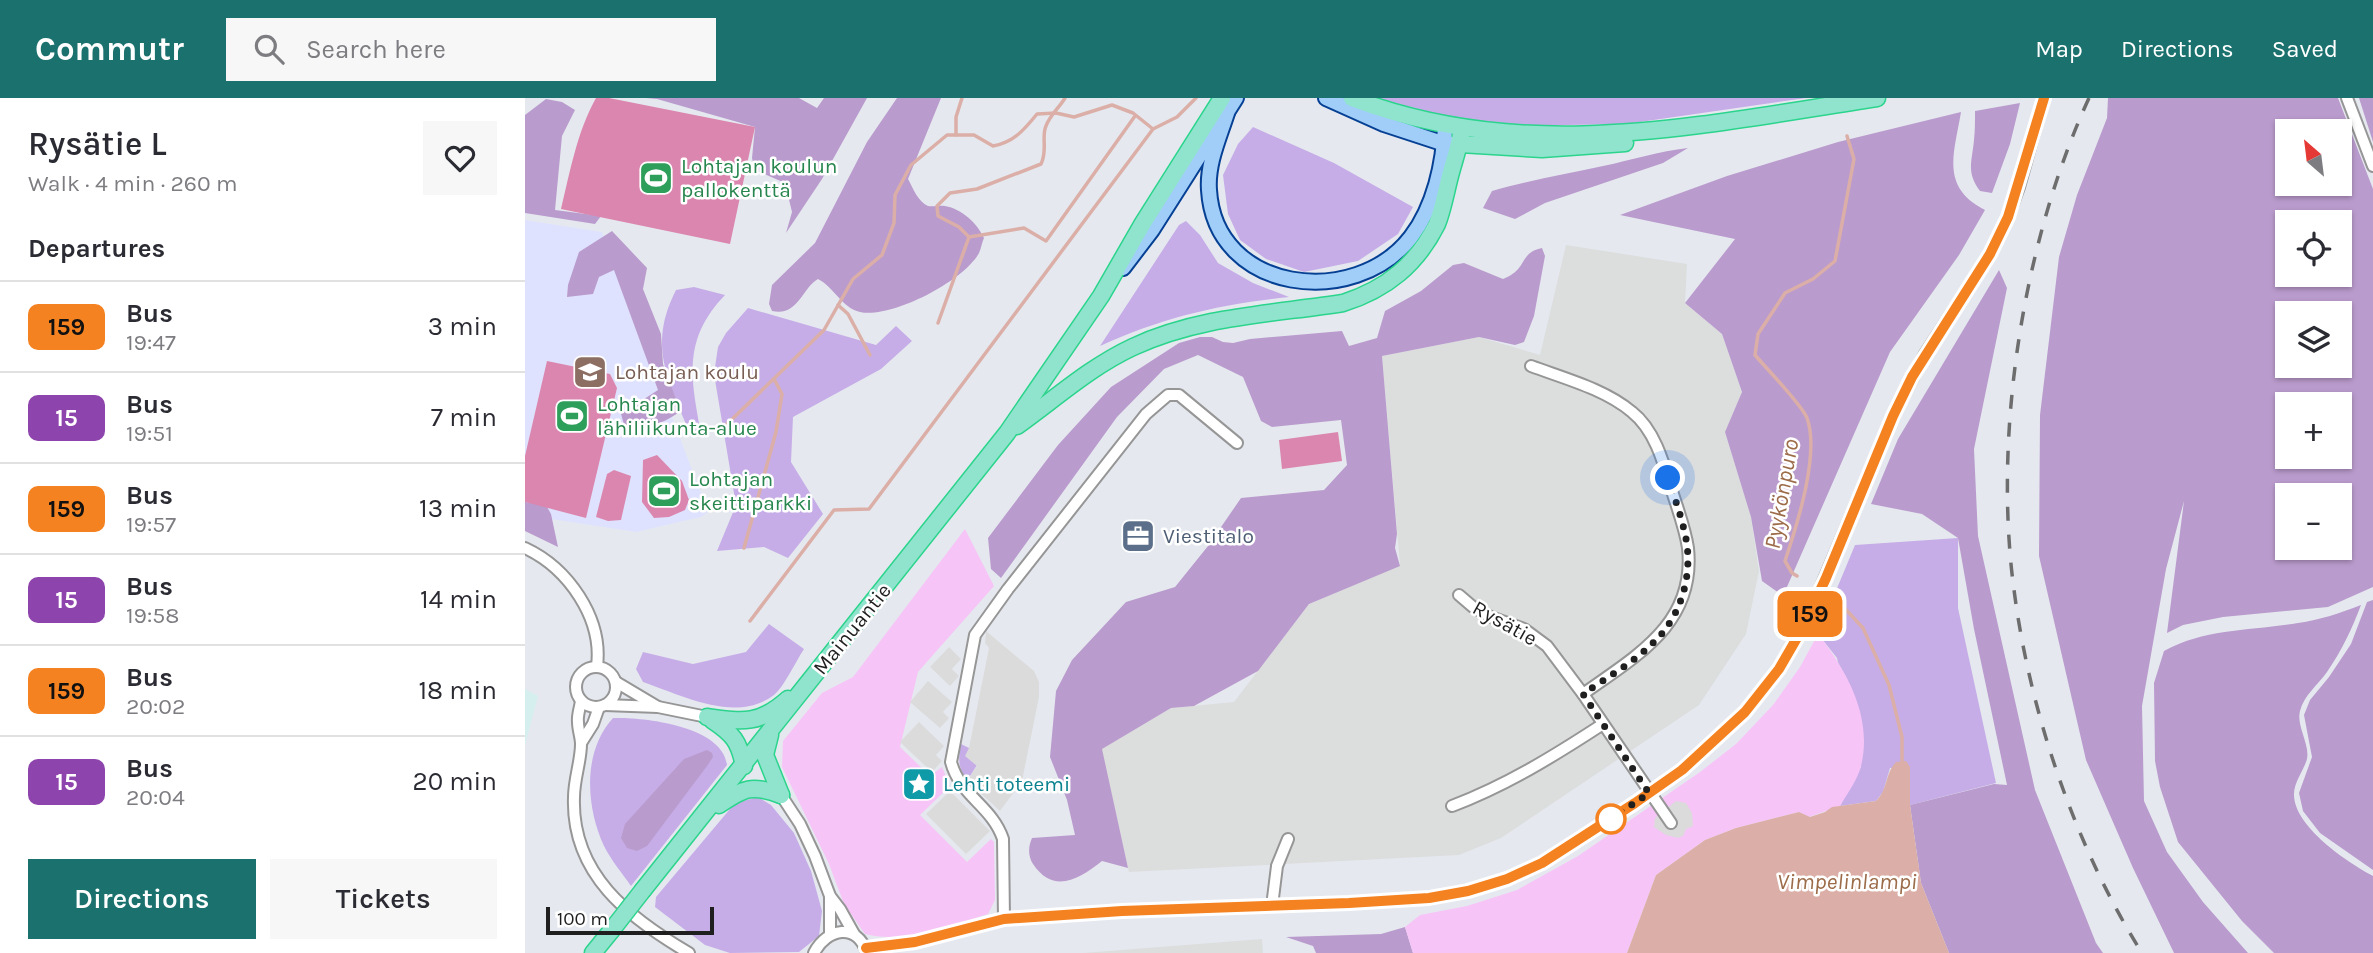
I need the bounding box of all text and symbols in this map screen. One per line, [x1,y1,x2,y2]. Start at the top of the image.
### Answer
search box [226,18,716,81]
text: Commutr [35,30,184,68]
icon: search [250,30,288,68]
text: Search here [306,34,446,65]
text: Map [2035,35,2083,63]
text: Directions [2121,35,2234,63]
text: Saved [2272,35,2338,63]
north arrow [2275,119,2352,196]
map controls [2275,119,2352,560]
button: heart [423,121,497,195]
text: Rysätie L [28,125,167,163]
place label: Lohtajan koulun pallokenttä [681,154,838,202]
sports icon: Lohtajan koulun pallokenttä [637,159,675,197]
text: Walk · 4 min · 260 m [28,170,238,197]
button: locate [2275,210,2352,287]
text: Departures [28,233,165,264]
text: Bus [126,298,173,329]
button: layers [2275,301,2352,378]
text: 3 min [428,311,497,342]
text: 159 [48,313,85,341]
text: 19:47 [126,329,176,356]
school or university icon: Lohtajan koulu [571,353,609,391]
place label: Lohtajan koulu [615,360,759,384]
text: Bus [126,389,173,420]
place label: Lohtajan lähiliikunta-alue [597,392,757,440]
button: + [2275,392,2352,469]
sports icon: Lohtajan lähiliikunta-alue [553,397,591,435]
text: 7 min [431,402,497,433]
text: 15 [55,404,78,432]
text: 19:51 [126,420,173,447]
water label: Pyykönpuro [1759,437,1804,551]
your location [1650,460,1685,495]
place label: Lohtajan skeittiparkki [689,467,812,515]
sports icon: Lohtajan skeittiparkki [645,472,683,510]
text: Bus [126,480,173,511]
button: − [2275,483,2352,560]
text: 13 min [419,493,497,524]
text: 159 [48,495,85,523]
text: 19:57 [126,511,176,538]
office icon: Viestitalo [1119,517,1157,555]
place label: Viestitalo [1163,524,1254,548]
text: Bus [126,571,173,602]
street label: Mainuantie [808,579,896,679]
text: 14 min [420,584,497,615]
text: 15 [55,586,78,614]
line badge: 159 [1770,591,1850,637]
street label: Rysätie [1468,595,1542,651]
text: 159 [1791,600,1829,628]
text: 19:58 [126,602,179,629]
text: Bus [126,662,173,693]
text: 18 min [418,675,497,706]
text: 159 [48,677,85,705]
text: 20:02 [126,693,185,720]
text: Bus [126,753,173,784]
place icon: Lehti toteemi [900,765,938,803]
text: 20 min [413,766,497,797]
text: 15 [55,768,78,796]
place label: Lehti toteemi [943,772,1070,796]
text: 20:04 [126,784,185,811]
unlabelled marker [1596,804,1626,834]
button: Directions [28,859,256,939]
button: Tickets [270,859,497,939]
water label: Vimpelinlampi [1777,868,1917,895]
scale bar [546,904,714,936]
text: 100 m [557,908,608,930]

